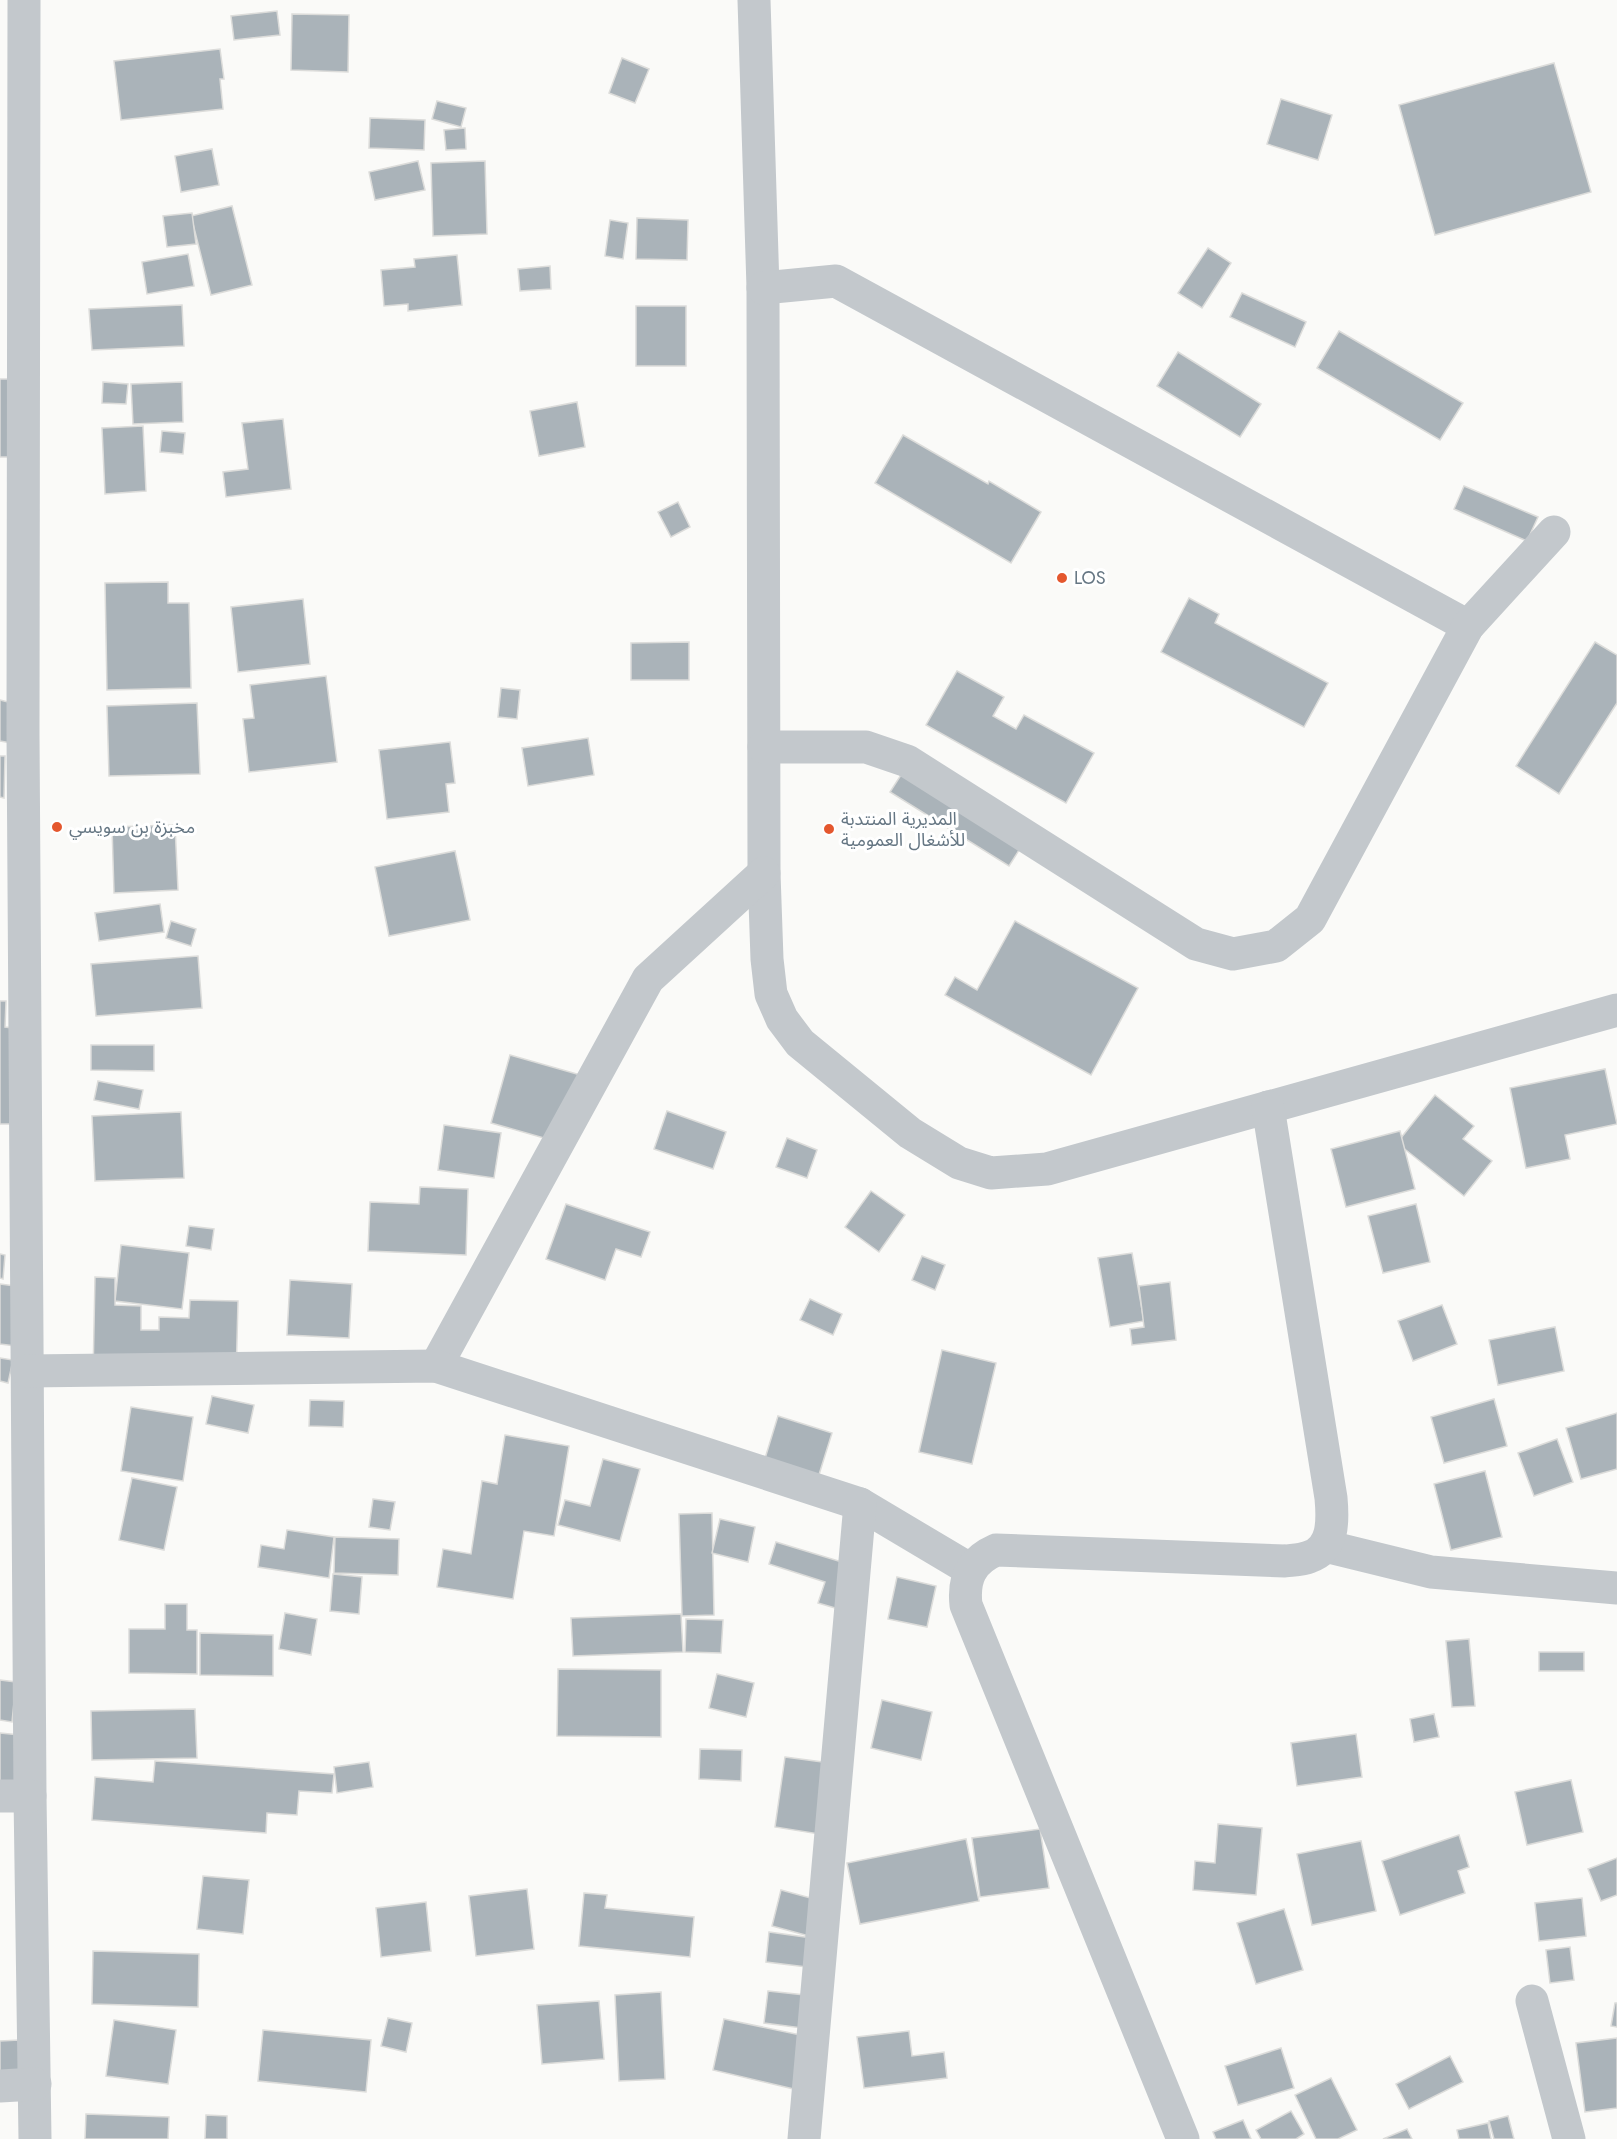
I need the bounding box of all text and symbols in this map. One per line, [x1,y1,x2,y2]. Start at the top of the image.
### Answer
place label: LOS [1074,565,1106,591]
marker: LOS [1055,571,1069,585]
place label: المديرية المنتدبة للأشغال العمومية [841,806,965,853]
place label: مخبزة بن سويسي [69,814,195,840]
marker: مخبزة بن سويسي [50,820,64,834]
marker: المديرية المنتدبة للأشغال العمومية [822,822,836,836]

